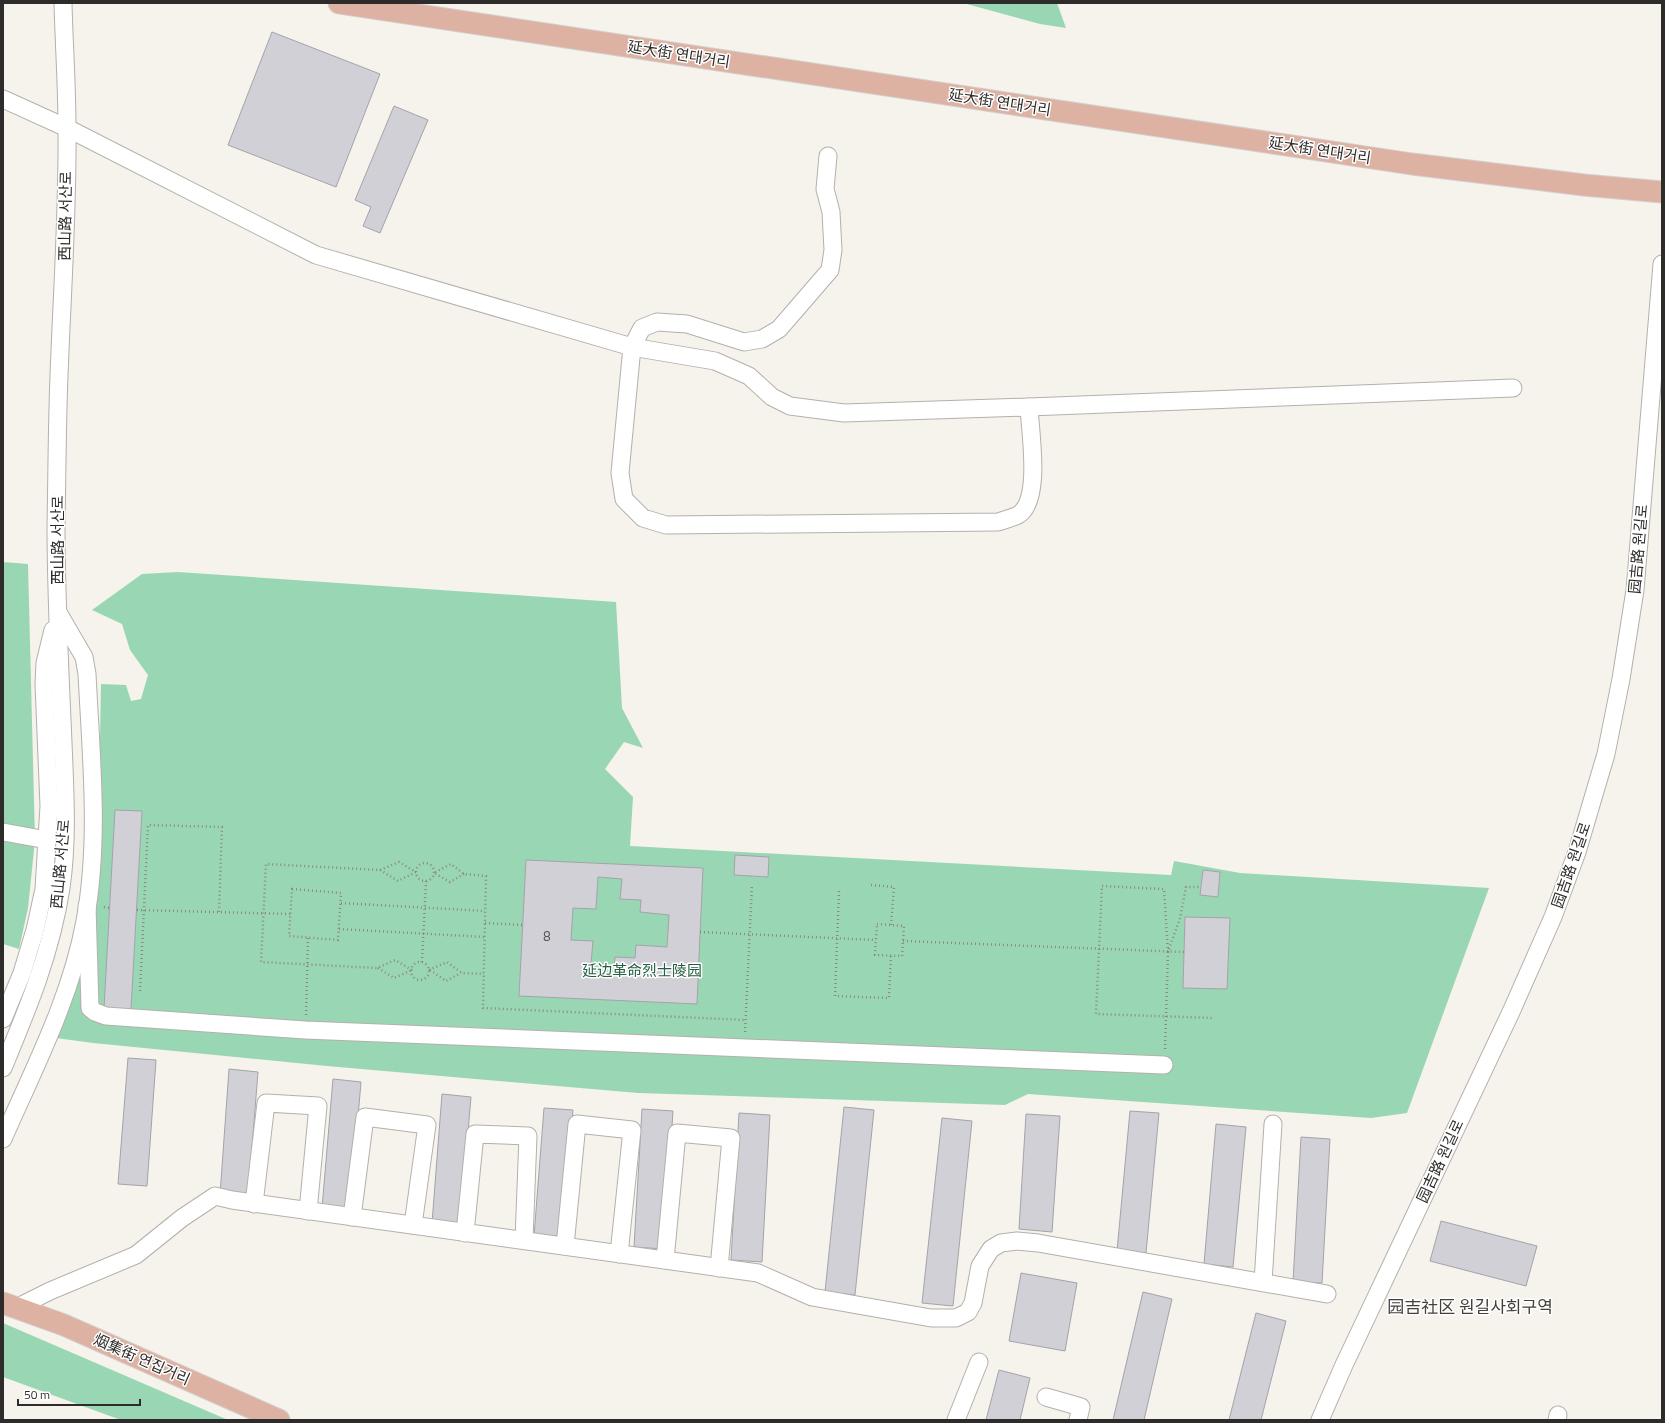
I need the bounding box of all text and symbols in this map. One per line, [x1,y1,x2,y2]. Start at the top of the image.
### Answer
street label: 延大街 연대거리 [626,35,732,73]
street label: 延大街 연대거리 [947,83,1053,121]
street label: 延大街 연대거리 [1267,131,1373,169]
street label: 西山路 서산로 [53,171,77,261]
street label: 西山路 서산로 [46,495,69,585]
street label: 园吉路 원길로 [1623,503,1653,595]
street label: 西山路 서산로 [45,818,75,910]
street label: 园吉路 원길로 [1546,819,1596,911]
house number: 8 [543,926,551,946]
park label: 延边革命烈士陵园 [582,959,702,982]
street label: 园吉路 원길로 [1411,1115,1469,1207]
district label: 园吉社区 원길사회구역 [1387,1294,1553,1320]
street label: 烟集街 연집거리 [90,1327,194,1391]
scale bar [18,1381,140,1407]
text: 50 m [24,1385,50,1404]

